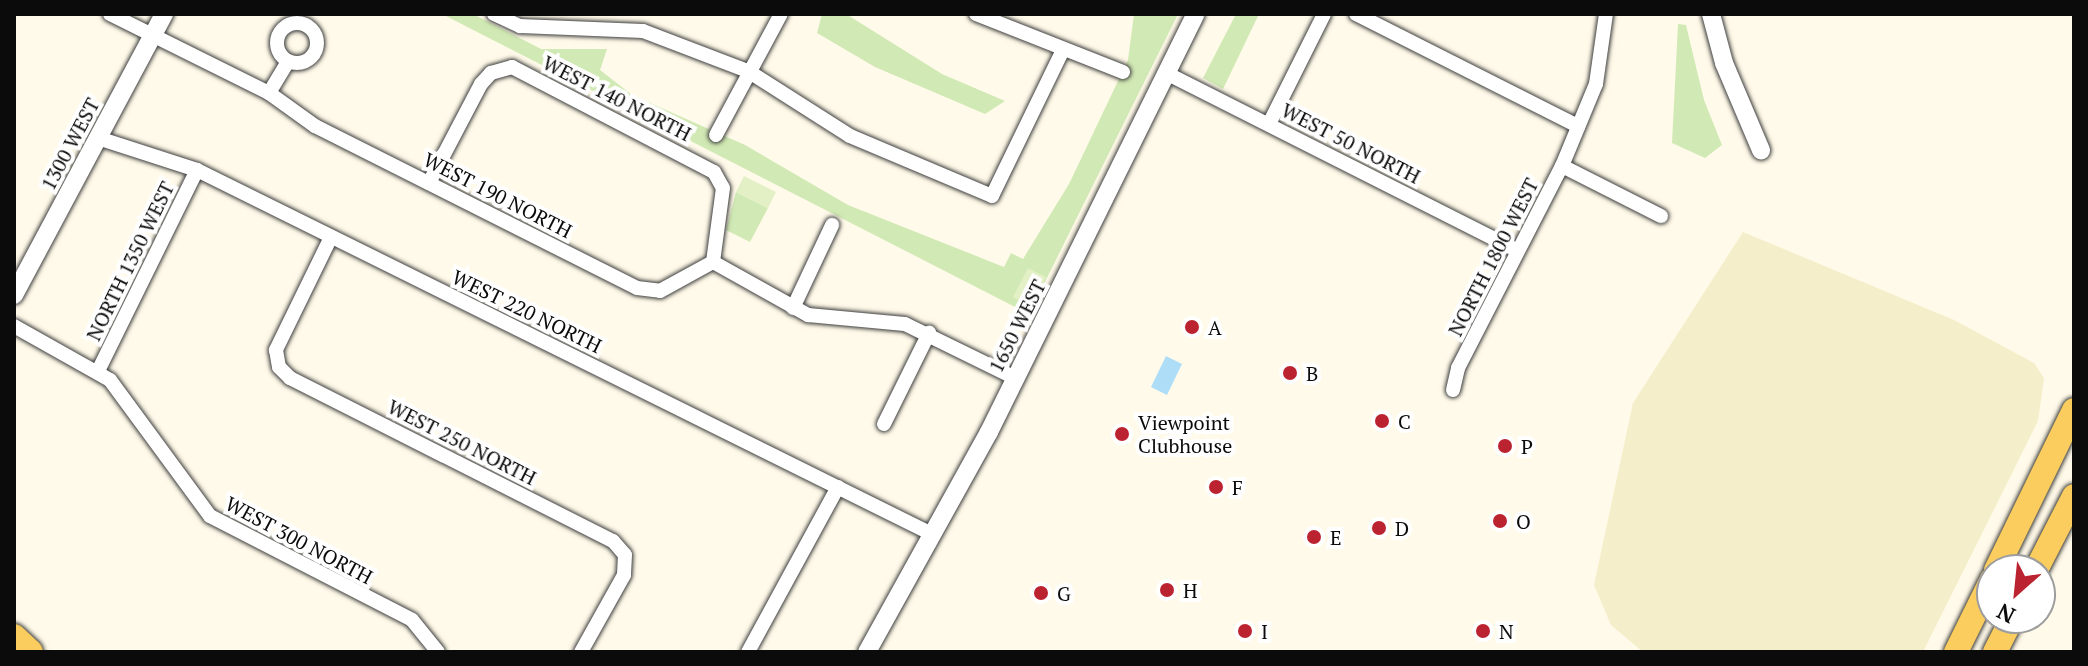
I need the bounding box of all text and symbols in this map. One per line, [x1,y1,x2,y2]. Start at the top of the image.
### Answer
street label: WEST 140 NORTH [539,50,695,146]
street label: 1300 WEST [36,94,104,194]
street label: WEST 50 NORTH [1278,98,1424,188]
street label: WEST 190 NORTH [420,147,576,243]
street label: NORTH 1800 WEST [1443,174,1543,340]
street label: NORTH 1350 WEST [81,178,179,344]
street label: WEST 220 NORTH [448,264,606,358]
street label: 1650 WEST [983,276,1051,376]
place label: A [1208,315,1222,339]
marker: A [1183,318,1201,336]
place label: B [1306,361,1318,385]
marker: B [1281,364,1299,382]
street label: WEST 250 NORTH [384,394,540,490]
place label: C [1398,409,1411,433]
place label: Viewpoint Clubhouse [1138,410,1232,457]
marker: C [1373,412,1391,430]
marker: Viewpoint Clubhouse [1113,425,1131,443]
place label: P [1521,434,1533,458]
marker: P [1496,437,1514,455]
place label: F [1232,475,1243,499]
marker: F [1207,478,1225,496]
street label: WEST 300 NORTH [221,491,377,589]
place label: O [1516,509,1531,533]
marker: O [1491,512,1509,530]
place label: D [1395,516,1409,540]
marker: D [1370,519,1388,537]
place label: E [1330,525,1342,549]
marker: E [1305,528,1323,546]
north arrow [1976,554,2056,634]
place label: H [1183,578,1198,602]
place label: G [1057,581,1071,605]
marker: H [1158,581,1176,599]
marker: G [1032,584,1050,602]
text: N [1992,597,2020,631]
place label: I [1261,619,1268,643]
place label: N [1499,619,1514,643]
marker: I [1236,622,1254,640]
marker: N [1474,622,1492,640]

